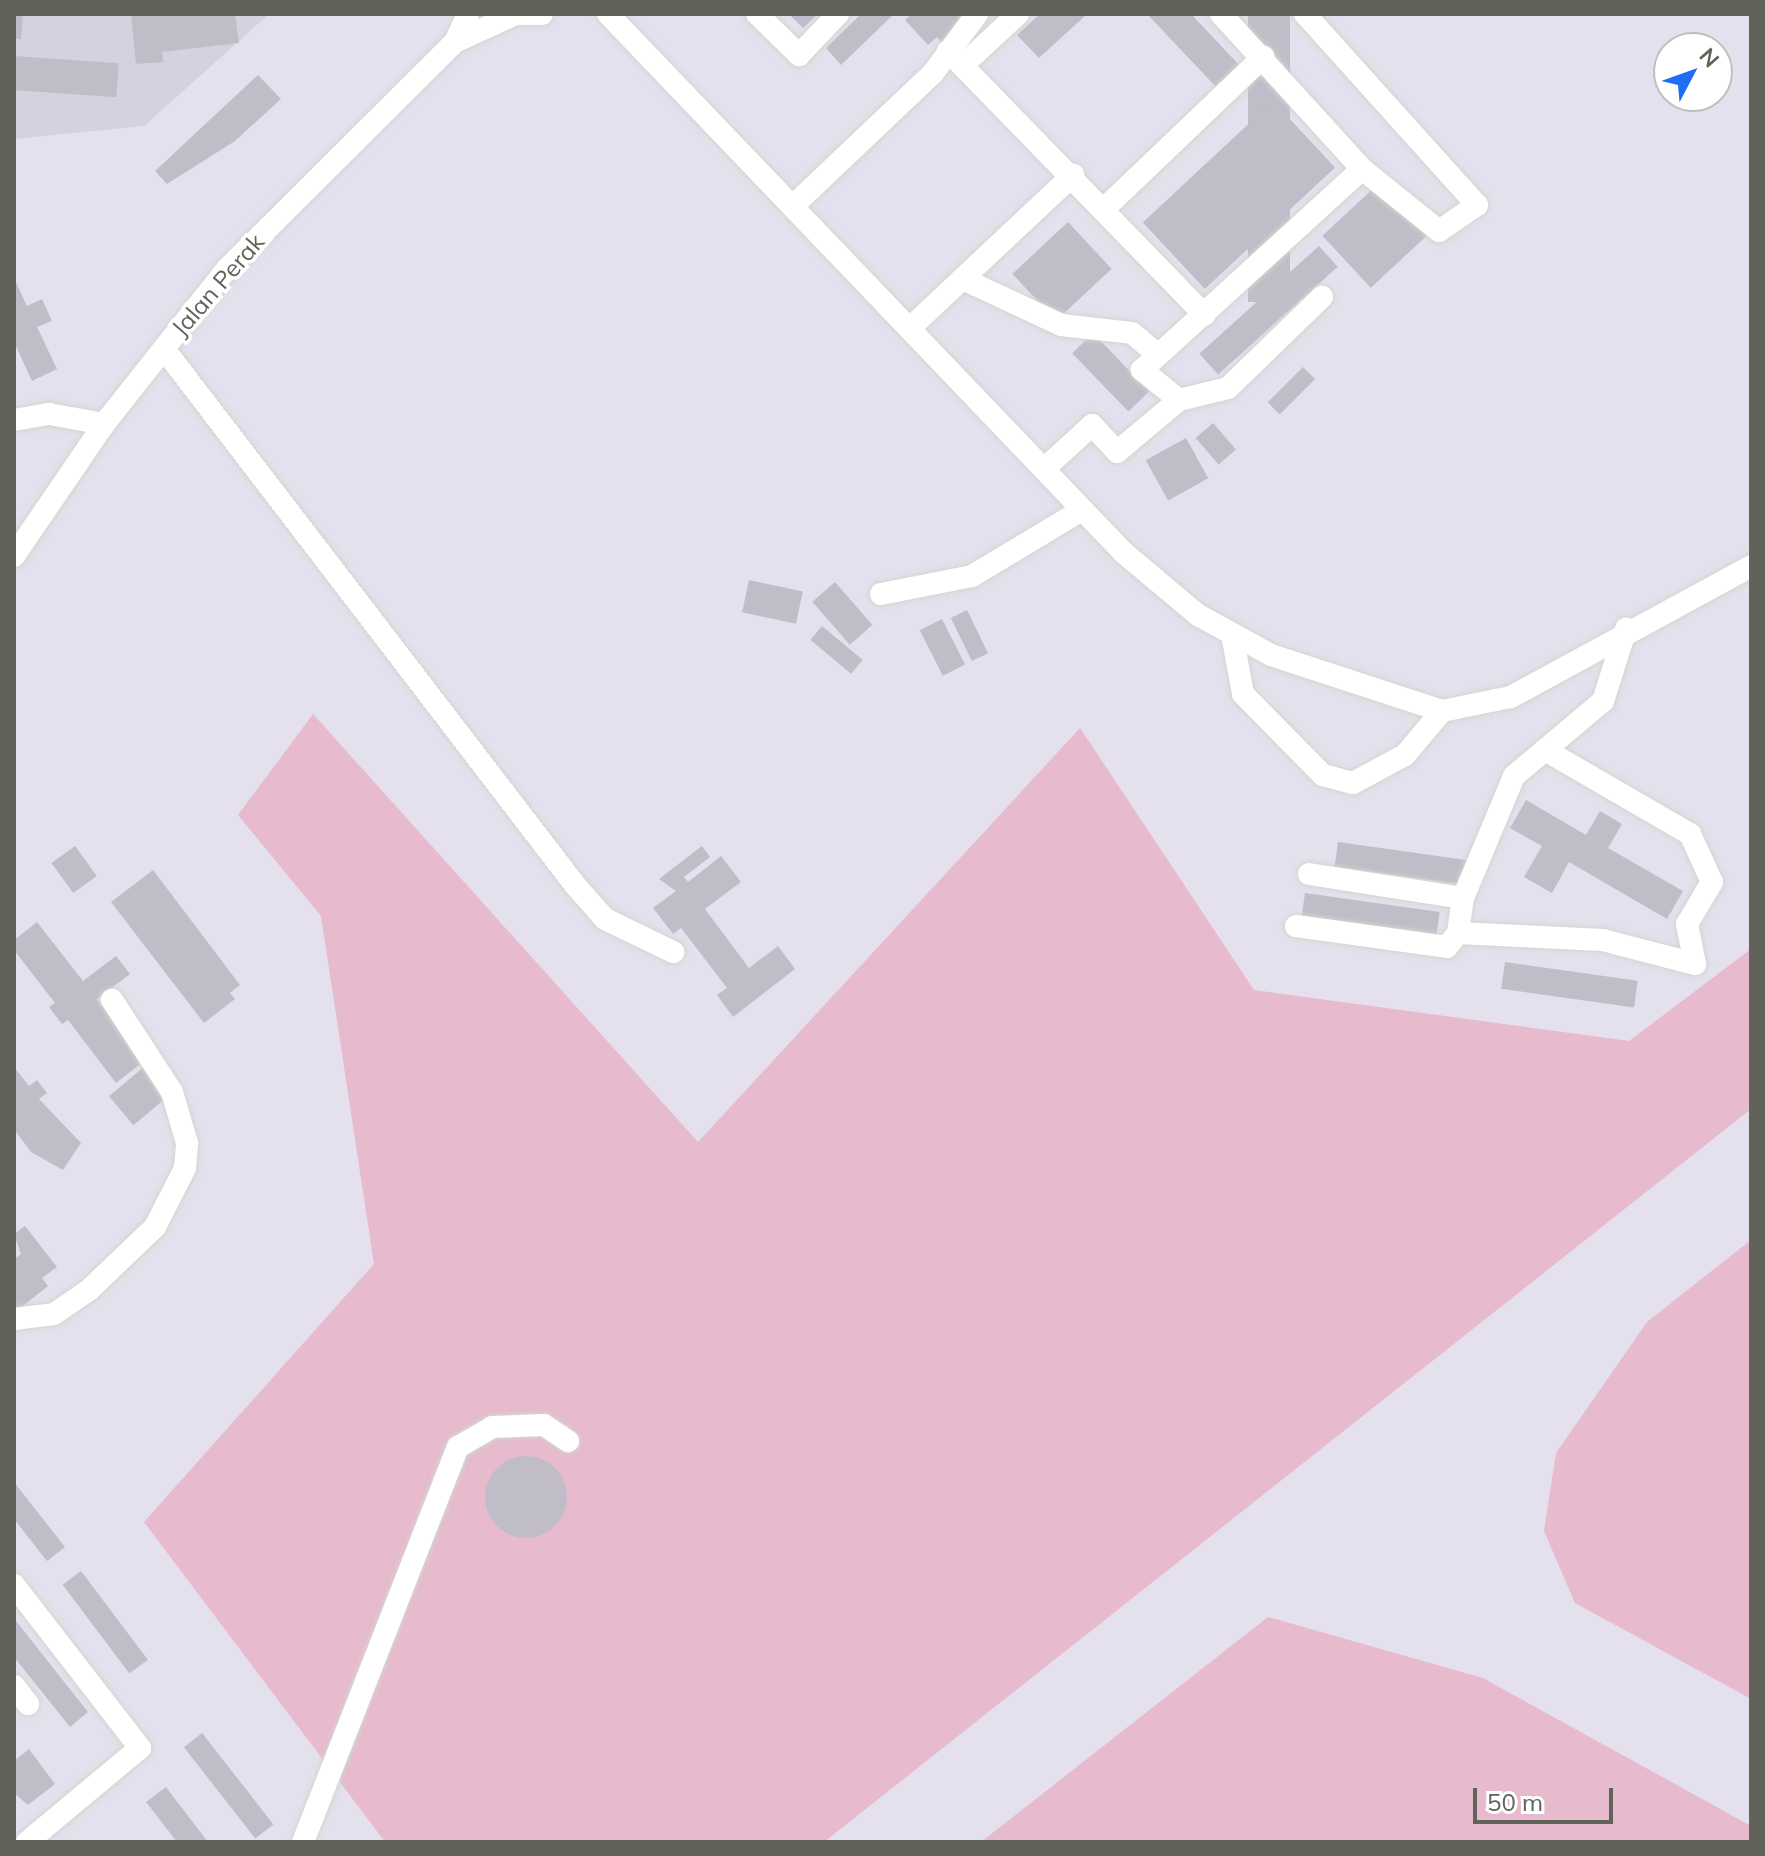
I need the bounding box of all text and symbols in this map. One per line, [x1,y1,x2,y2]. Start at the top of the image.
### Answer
north arrow [1653,32,1733,112]
text: N [1694,42,1726,73]
street label: Jalan Perak [166,228,270,342]
scale bar [1477,1772,1617,1822]
text: 50 m [1487,1787,1543,1817]

